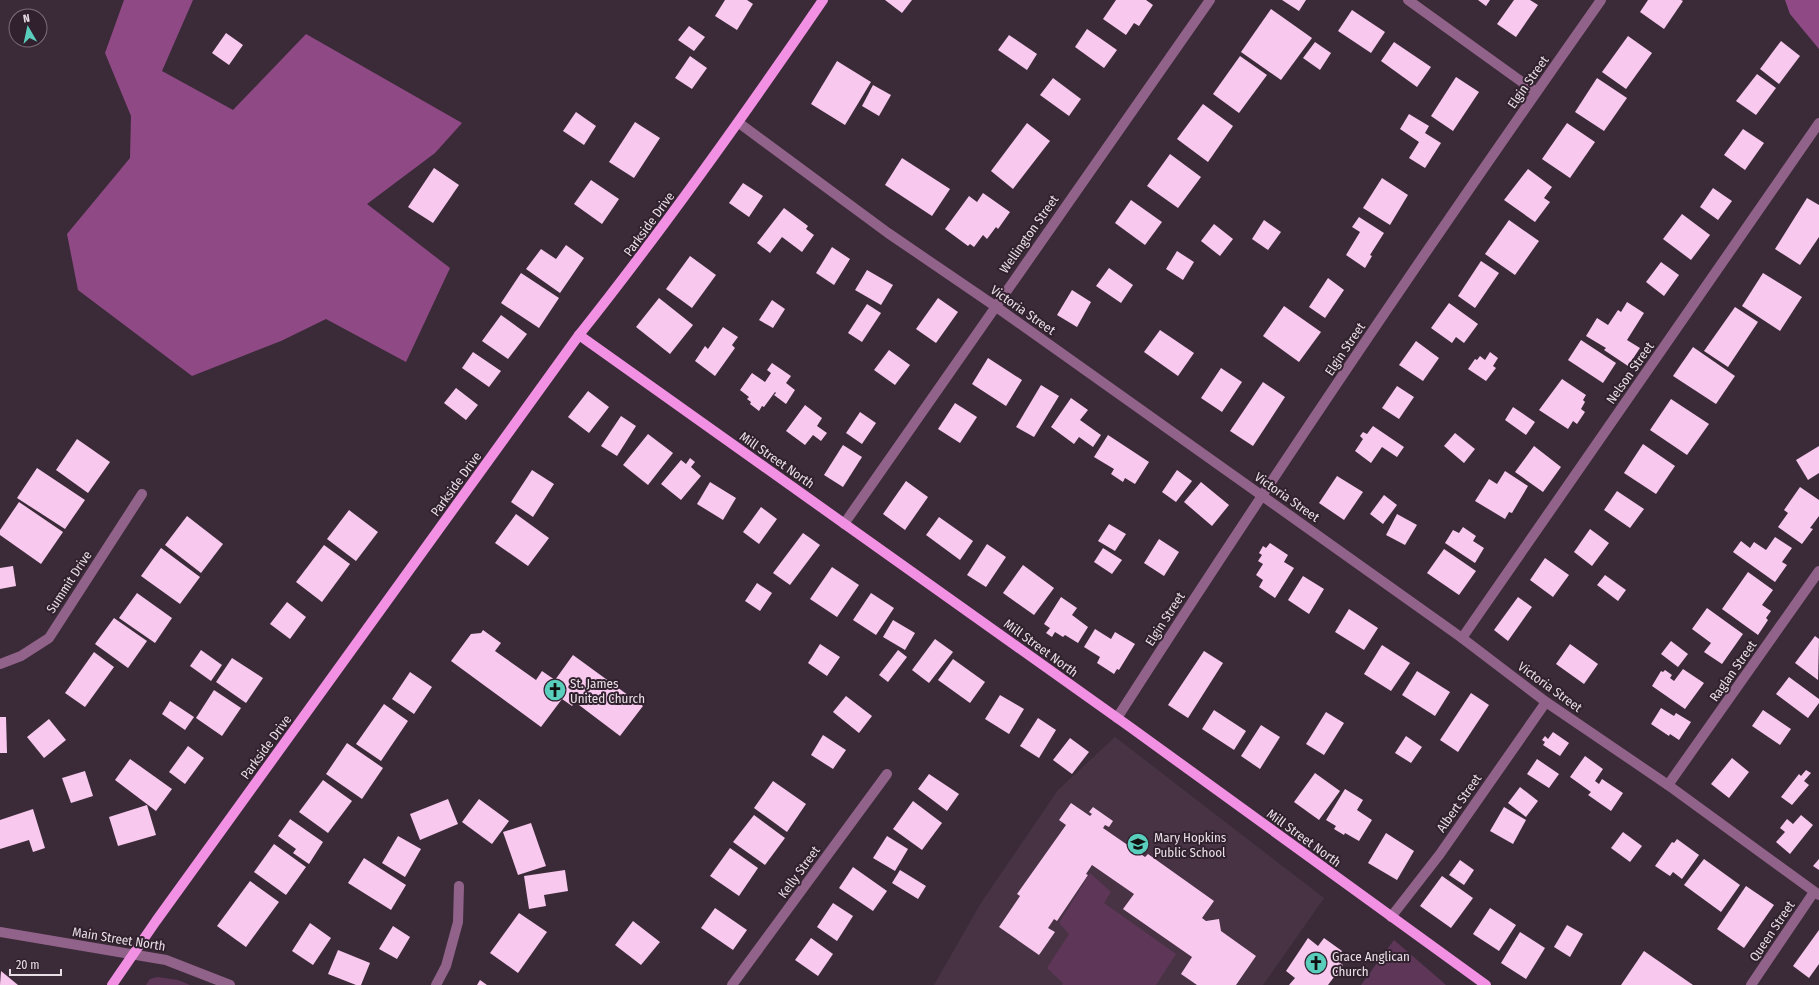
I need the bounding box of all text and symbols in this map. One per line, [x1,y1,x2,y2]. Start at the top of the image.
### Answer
north arrow [8,8,48,48]
text: N [22,12,31,26]
street label: Elgin Street [1504,52,1552,111]
street label: Parkside Drive [621,189,677,259]
street label: Wellington Street [996,191,1062,276]
street label: Victoria Street [988,282,1059,338]
street label: Elgin Street [1322,319,1369,378]
street label: Nelson Street [1603,339,1657,407]
street label: Mill Street North [737,429,817,491]
street label: Parkside Drive [428,449,484,519]
street label: Victoria Street [1252,469,1323,525]
street label: Summit Drive [43,548,95,616]
street label: Elgin Street [1142,589,1188,649]
street label: Mill Street North [1001,616,1081,680]
street label: Raglan Street [1707,637,1760,704]
street label: Victoria Street [1515,659,1586,716]
place label: St. James United Church [570,676,645,706]
church icon: St. James United Church [542,677,568,703]
street label: Parkside Drive [238,712,294,782]
street label: Albert Street [1434,770,1485,835]
street label: Mill Street North [1264,806,1344,870]
place label: Mary Hopkins Public School [1154,830,1227,860]
school or university icon: Mary Hopkins Public School [1125,831,1151,857]
street label: Kelly Street [775,842,823,901]
street label: Queen Street [1746,897,1798,964]
street label: Main Street North [71,924,167,954]
place label: Grace Anglican Church [1332,949,1410,979]
church icon: Grace Anglican Church [1303,950,1329,976]
scale bar [10,951,61,977]
text: 20 m [16,958,40,972]

